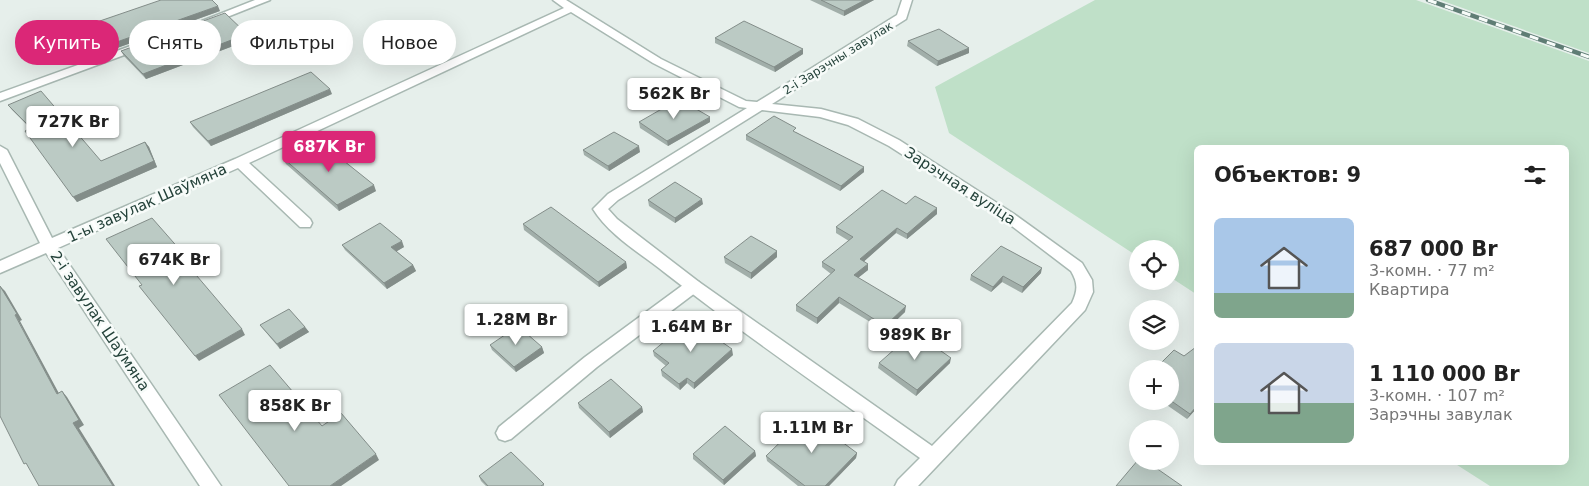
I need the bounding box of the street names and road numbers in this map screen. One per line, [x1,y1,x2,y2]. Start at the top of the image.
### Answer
street label: 2-і Зарэчны завулак [781,18,895,98]
street label: Зарэчная вуліца [901,143,1019,229]
street label: 1-ы завулак Шаўмяна [65,160,229,246]
street label: 2-і завулак Шаўмяна [46,248,154,394]

